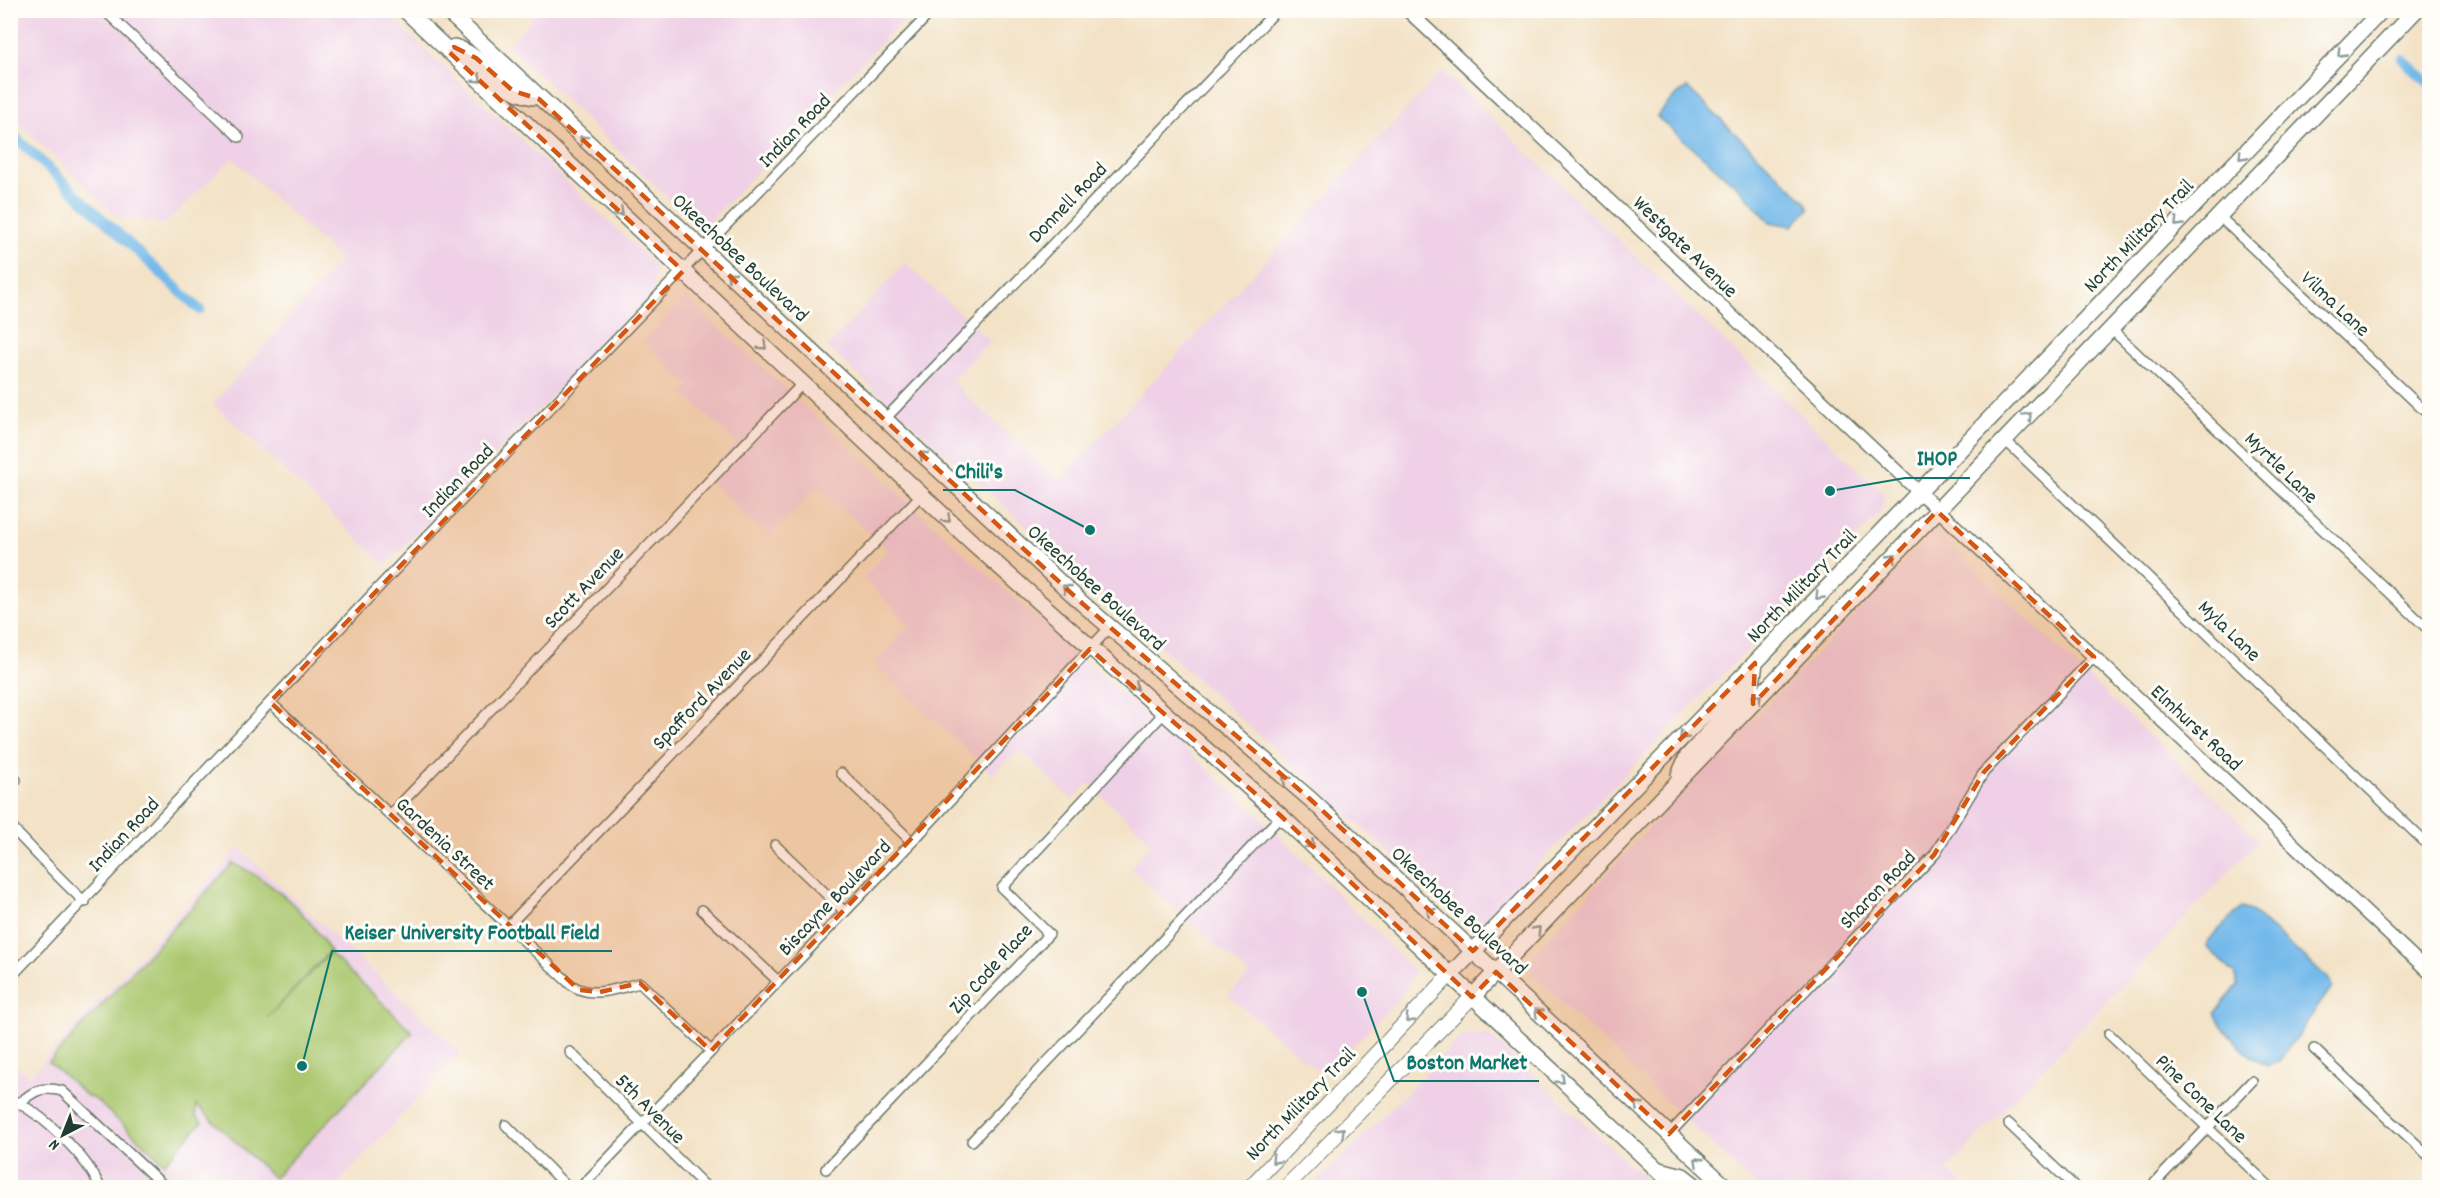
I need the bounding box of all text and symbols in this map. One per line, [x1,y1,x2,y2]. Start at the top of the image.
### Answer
one-way arrow [2338,45,2349,56]
one-way arrow [472,72,482,83]
street label: Indian Road [753,88,839,176]
one-way arrow [579,136,590,147]
one-way arrow [2238,150,2249,160]
street label: Donnell Road [1023,157,1116,252]
street label: North Military Trail [2078,173,2202,301]
street label: Okeechobee Boulevard [664,188,814,331]
street label: Westgate Avenue [1625,190,1743,306]
one-way arrow [614,206,624,217]
one-way arrow [2174,216,2185,227]
street label: Vilma Lane [2292,265,2375,345]
one-way arrow [726,272,737,283]
one-way arrow [756,339,766,350]
one-way arrow [2020,412,2031,423]
street label: Myrtle Lane [2236,426,2324,512]
street label: Indian Road [416,438,502,526]
callout: IHOP [1905,438,1970,478]
text: IHOP [1917,445,1957,476]
callout: Chili's [943,450,1015,490]
one-way arrow [920,451,930,462]
text: Chili's [955,458,1003,489]
one-way arrow [940,511,951,522]
street label: Okeechobee Boulevard [1019,519,1171,660]
street label: North Military Trail [1741,523,1865,651]
street label: Scott Avenue [538,541,632,637]
one-way arrow [1886,554,1897,564]
one-way arrow [1062,584,1073,595]
one-way arrow [1815,590,1826,600]
street label: Myla Lane [2189,594,2266,670]
street label: Spafford Avenue [646,642,760,758]
street label: Elmhurst Road [2142,679,2248,780]
one-way arrow [1128,680,1139,691]
one-way arrow [1751,694,1762,705]
one-way arrow [1679,728,1690,739]
one-way arrow [1282,776,1293,787]
street label: Gardenia Street [387,791,501,899]
street label: Indian Road [82,792,168,880]
street label: Biscayne Boulevard [773,834,900,964]
one-way arrow [1305,838,1315,849]
street label: Okeechobee Boulevard [1383,841,1533,984]
street label: Sharon Road [1834,845,1925,937]
one-way arrow [1427,907,1437,918]
callout: Keiser University Football Field [332,911,612,951]
street label: Zip Code Place [943,918,1041,1022]
text: Keiser University Football Field [344,919,600,950]
one-way arrow [1530,927,1541,937]
one-way arrow [1535,1008,1545,1019]
one-way arrow [1405,1012,1416,1022]
street label: North Military Trail [1240,1041,1364,1169]
callout: Boston Market [1394,1041,1539,1081]
street label: Pine Cone Lane [2147,1048,2253,1152]
text: Boston Market [1407,1049,1528,1080]
street label: 5th Avenue [607,1068,691,1152]
one-way arrow [1553,1072,1564,1083]
one-way arrow [1635,1101,1645,1112]
north arrow [33,1105,93,1165]
one-way arrow [1334,1127,1345,1137]
text: N [44,1133,65,1155]
one-way arrow [1271,1153,1282,1164]
one-way arrow [1694,1157,1705,1168]

